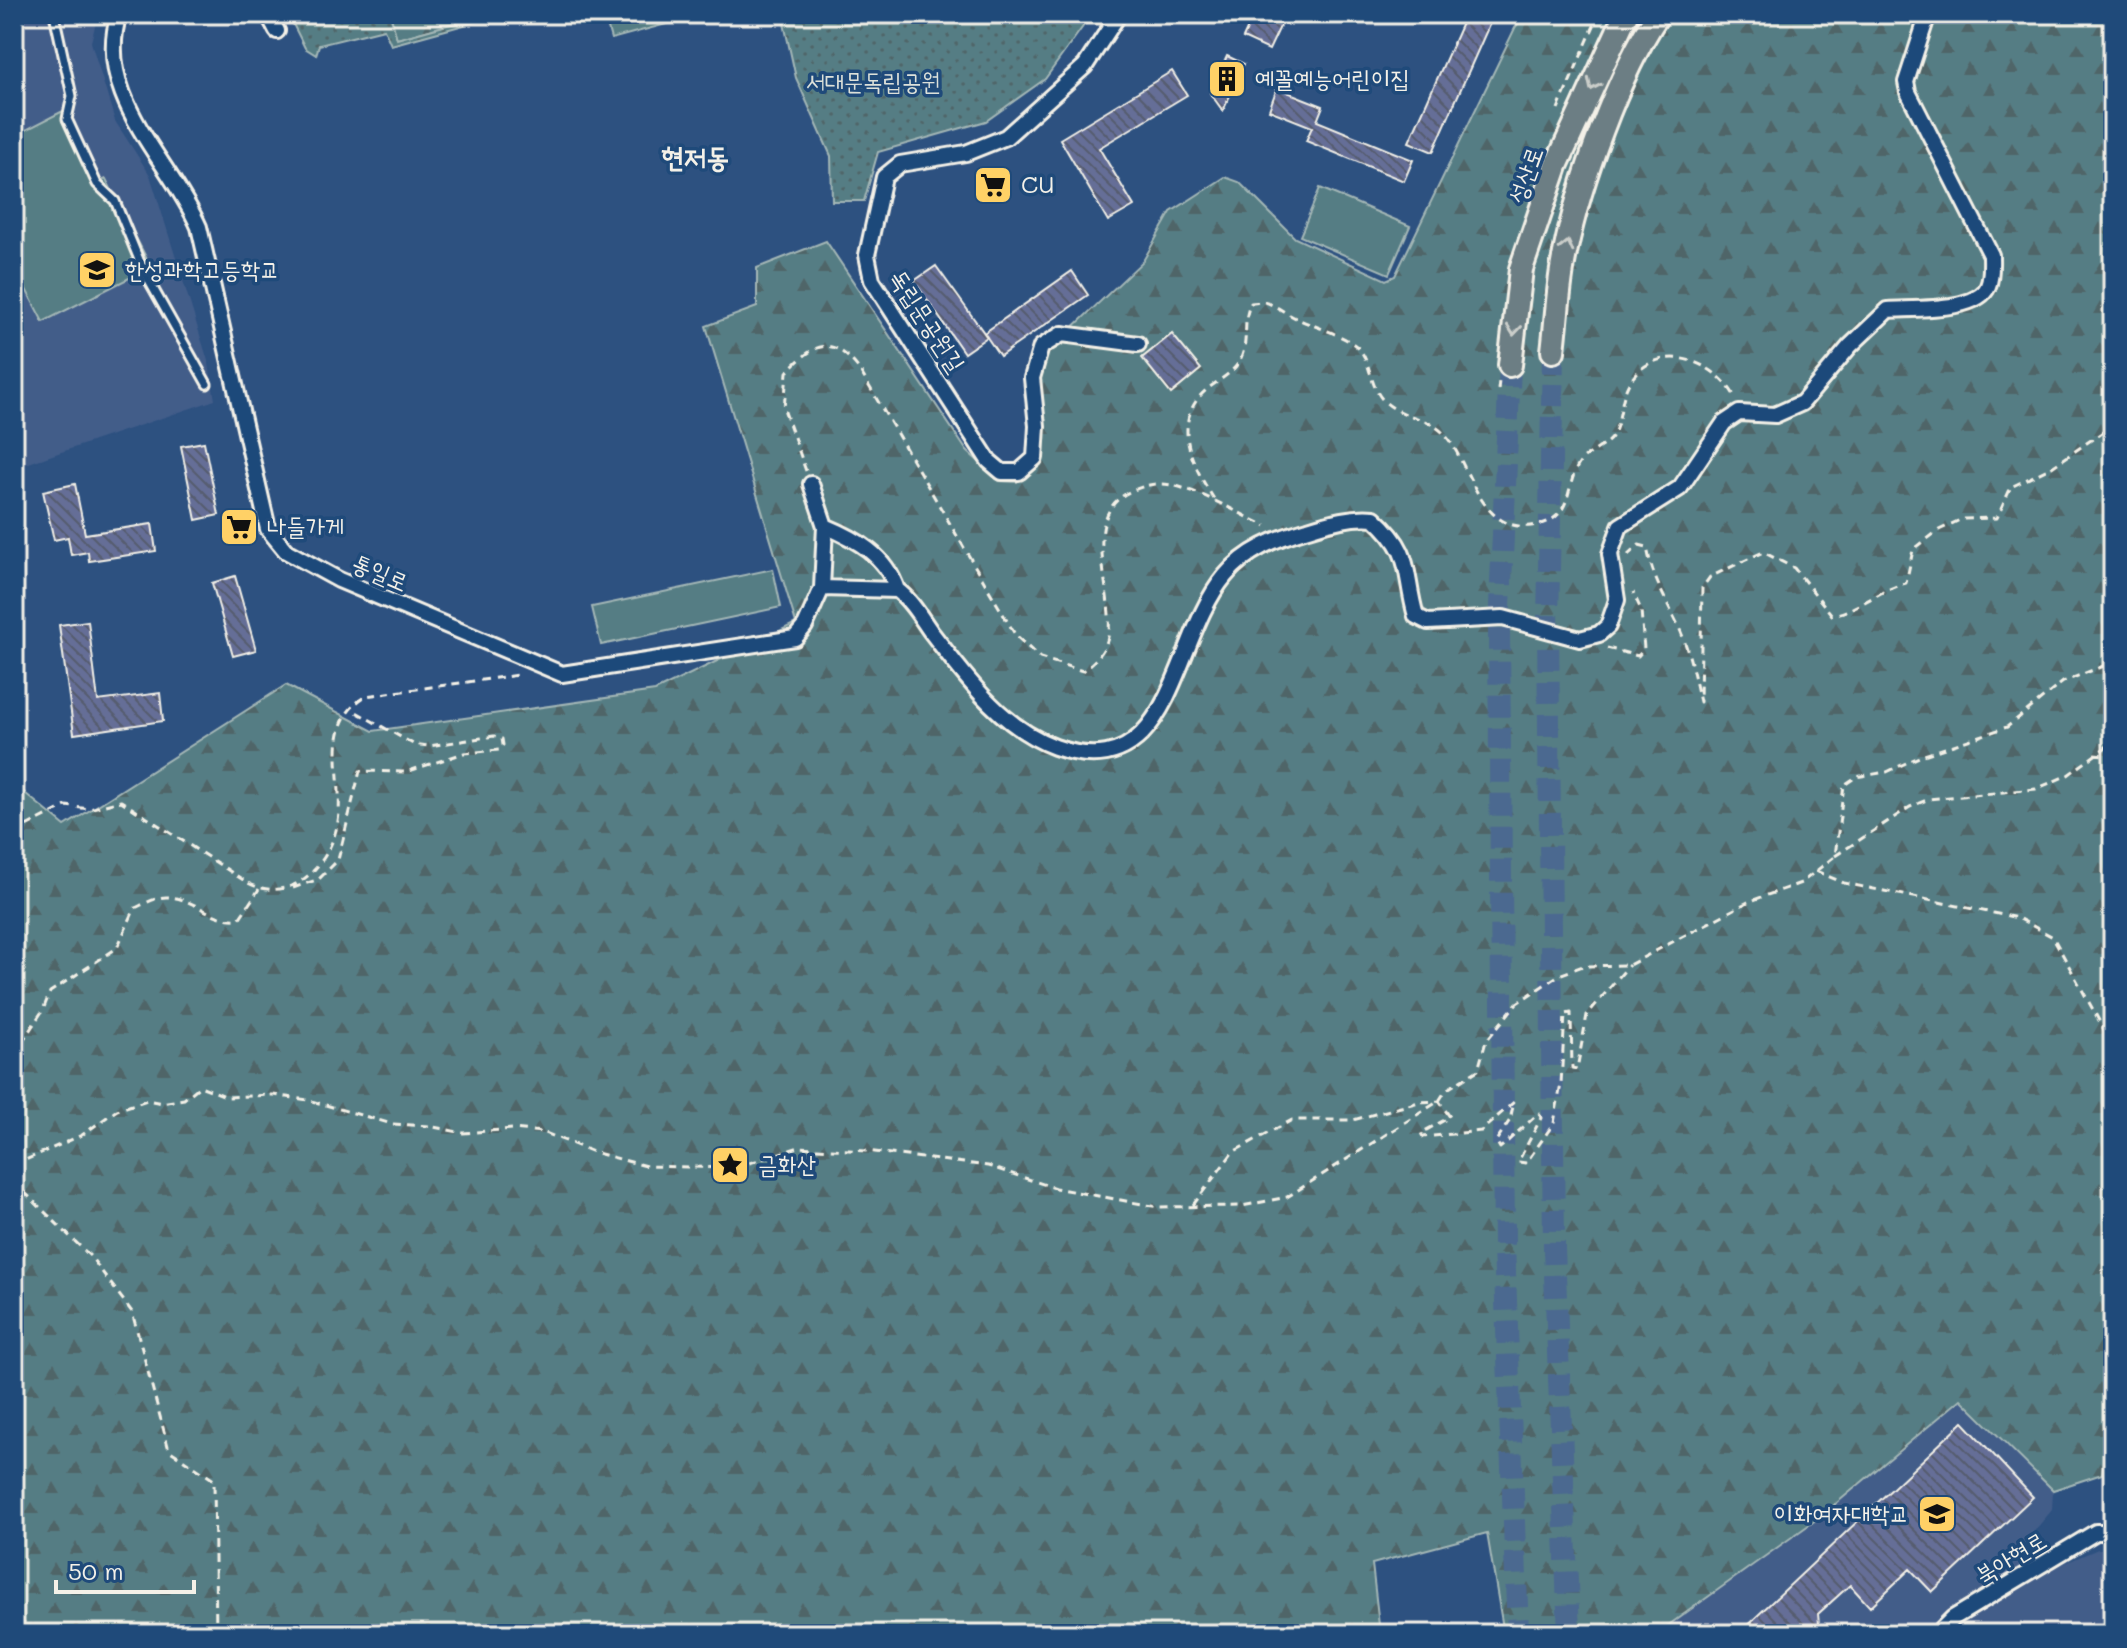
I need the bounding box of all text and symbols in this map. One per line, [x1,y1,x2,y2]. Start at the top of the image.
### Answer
building icon: 예꼴예능어린이집 [1206,58,1248,100]
place label: 예꼴예능어린이집 [1255,62,1410,93]
park label: 서대문독립공원 [805,65,941,96]
one-way arrow [1587,76,1603,91]
district label: 현저동 [661,138,729,174]
street label: 성산로 [1500,142,1549,207]
supermarket icon: CU [972,164,1014,206]
place label: CU [1021,168,1054,199]
one-way arrow [1558,240,1575,254]
school or university icon: 한성과학고등학교 [76,249,118,291]
place label: 한성과학고등학교 [125,253,280,284]
street label: 독립문공원길 [884,263,973,377]
one-way arrow [1506,324,1523,337]
supermarket icon: 나들가게 [218,506,260,548]
place label: 나들가게 [267,510,344,541]
street label: 통일로 [348,546,413,597]
place icon: 금화산 [709,1144,751,1186]
place label: 금화산 [758,1148,816,1179]
school or university icon: 이화여자대학교 [1916,1493,1958,1535]
place label: 이화여자대학교 [1774,1497,1909,1528]
street label: 북아현로 [1969,1524,2051,1590]
scale bar [56,1544,194,1594]
text: 50 m [68,1555,124,1586]

